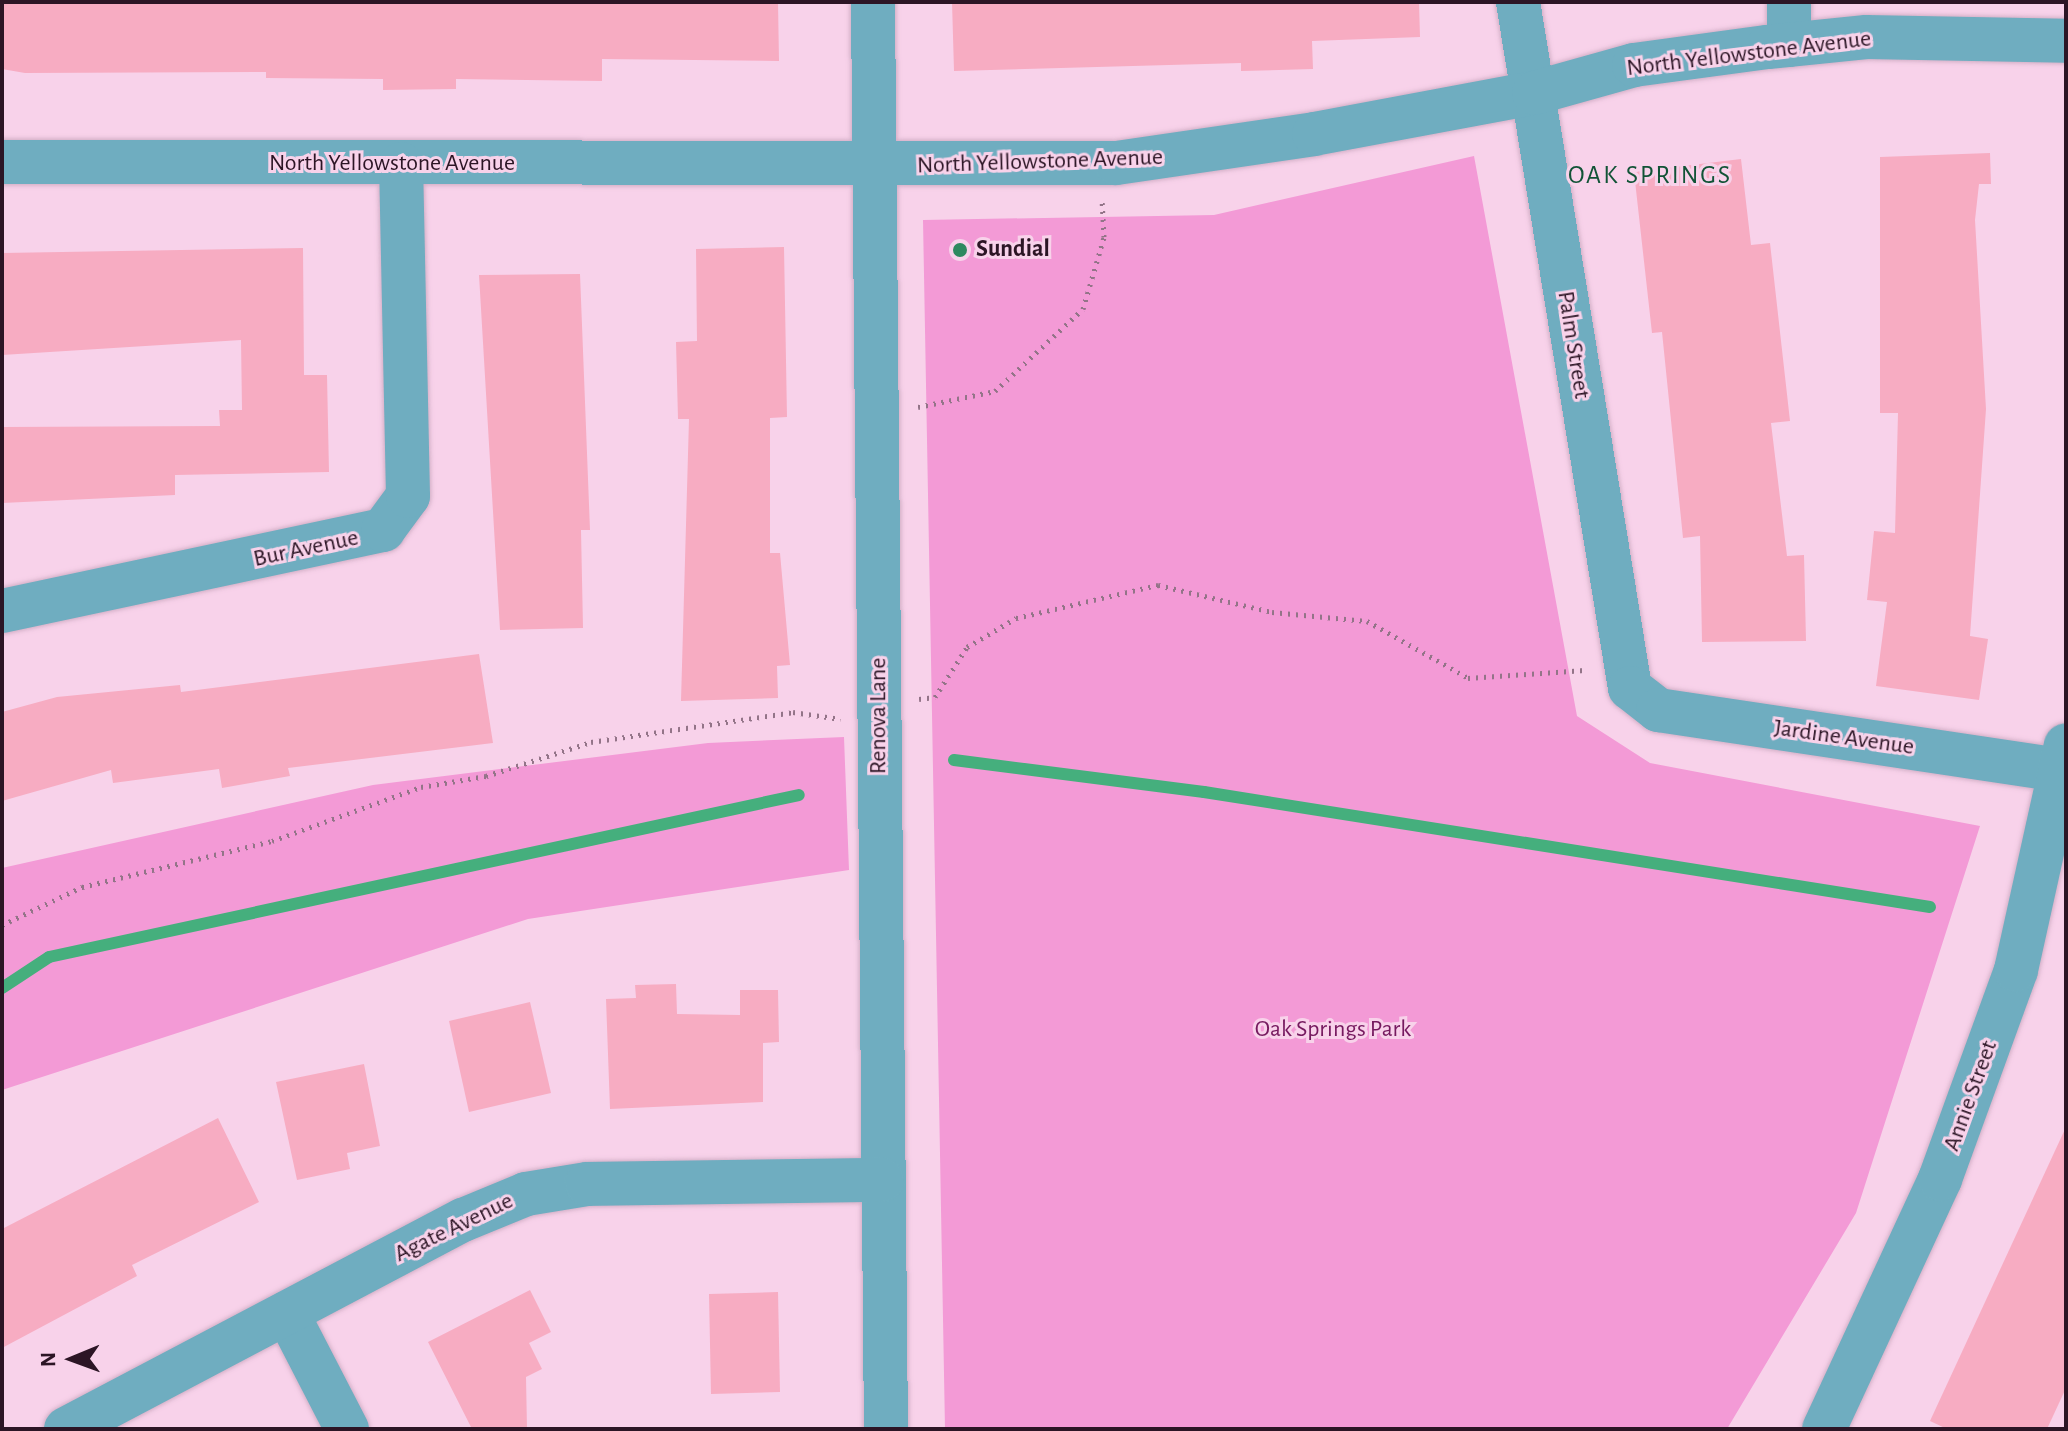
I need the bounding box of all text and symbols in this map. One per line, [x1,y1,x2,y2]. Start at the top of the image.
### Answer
street label: North Yellowstone Avenue [1625,25,1873,83]
street label: North Yellowstone Avenue [917,143,1163,181]
street label: North Yellowstone Avenue [269,150,515,178]
district label: OAK SPRINGS [1568,160,1732,192]
place label: Sundial [976,236,1050,264]
marker: Sundial [951,241,969,259]
street label: Palm Street [1550,289,1596,401]
street label: Bur Avenue [251,524,361,574]
street label: Renova Lane [865,658,893,774]
street label: Jardine Avenue [1772,714,1916,762]
park label: Oak Springs Park [1255,1016,1411,1044]
street label: Annie Street [1938,1037,2004,1155]
street label: Agate Avenue [390,1187,518,1269]
north arrow [32,1319,112,1399]
text: N [37,1352,59,1367]

